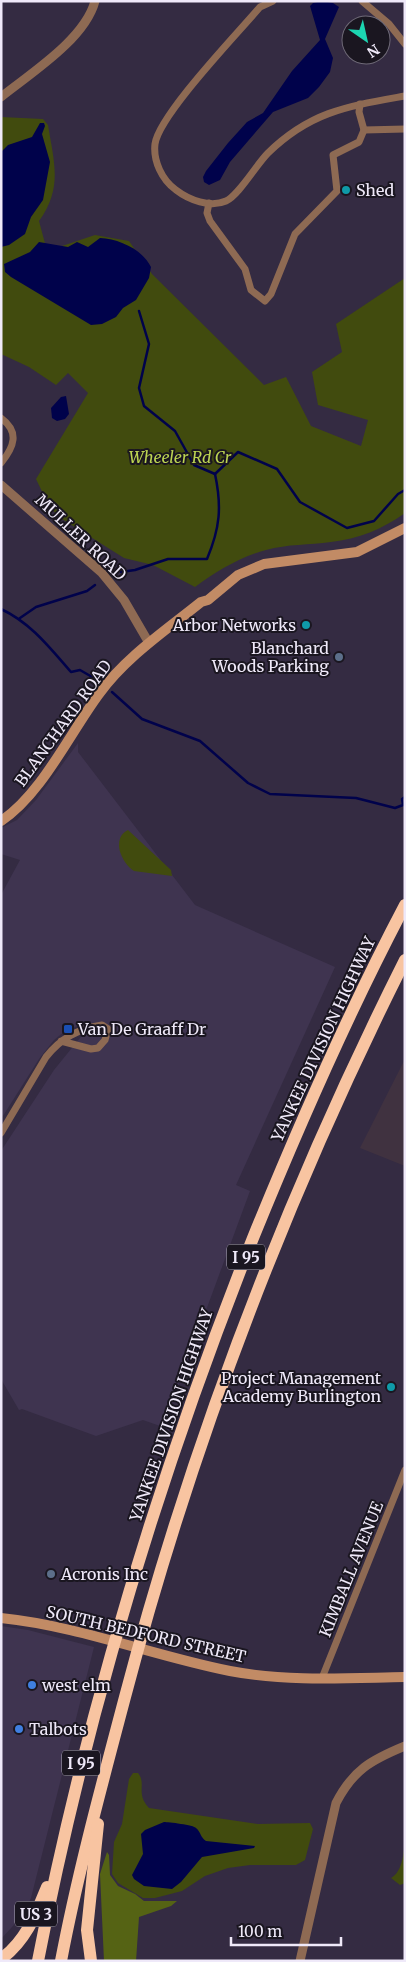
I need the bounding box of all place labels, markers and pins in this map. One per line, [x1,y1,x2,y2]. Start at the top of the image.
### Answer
place label: Shed [356,180,395,200]
marker: Shed [340,184,352,196]
place label: Arbor Networks [172,615,296,635]
marker: Arbor Networks [300,619,312,631]
place label: Blanchard Woods Parking [211,638,329,676]
marker: Blanchard Woods Parking [333,651,345,663]
place label: Van De Graaff Dr [77,1019,206,1039]
marker: Van De Graaff Dr [62,1023,74,1035]
place label: Project Management Academy Burlington [221,1368,382,1406]
marker: Project Management Academy Burlington [385,1381,397,1393]
place label: Acronis Inc [60,1564,148,1584]
marker: Acronis Inc [45,1568,57,1580]
place label: west elm [41,1675,111,1695]
marker: west elm [26,1679,38,1691]
place label: Talbots [29,1719,87,1739]
marker: Talbots [13,1723,25,1735]

